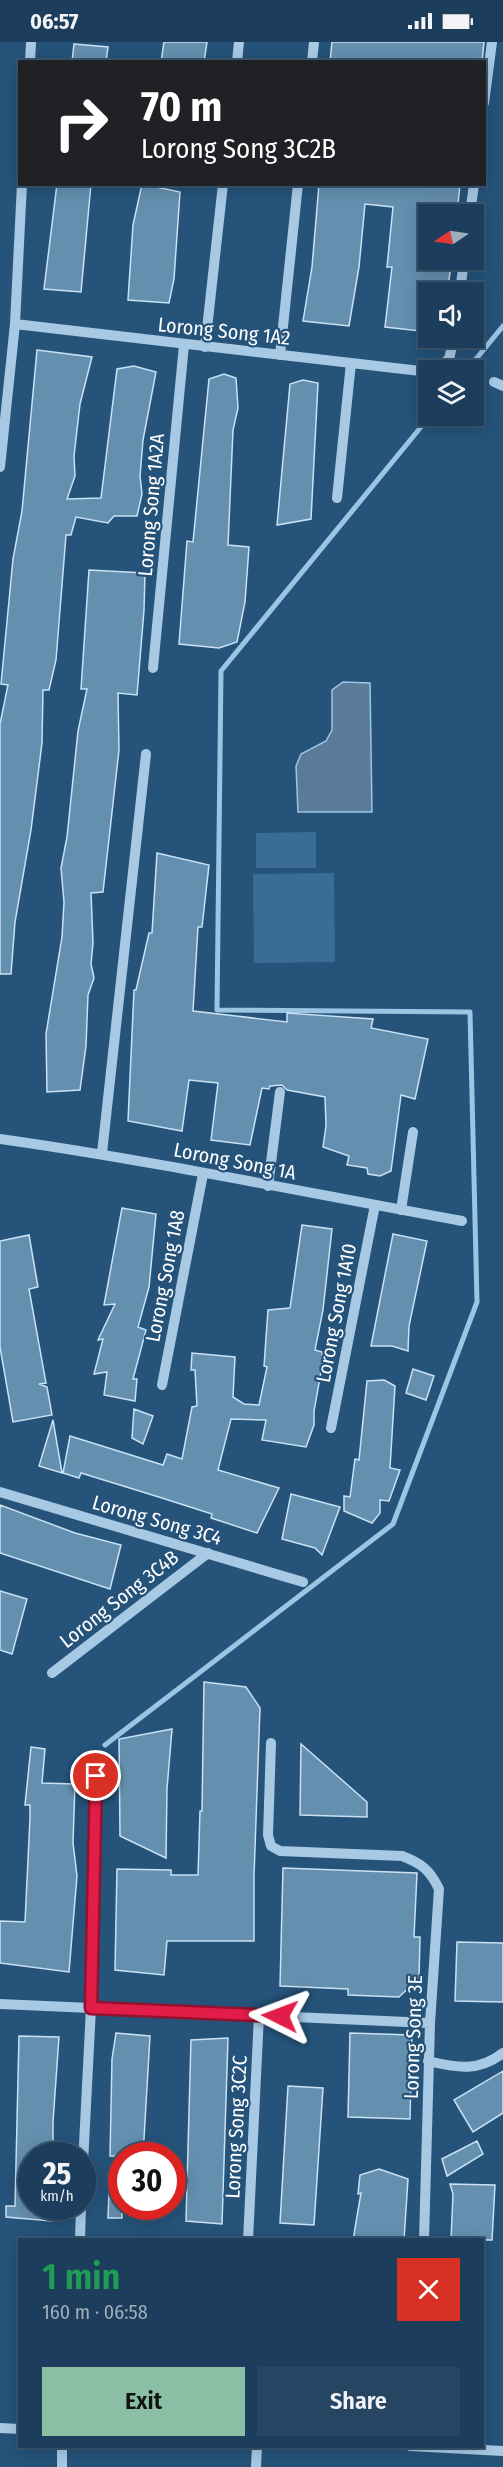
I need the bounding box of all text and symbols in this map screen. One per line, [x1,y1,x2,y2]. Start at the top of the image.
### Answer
text: 06:57 [30,8,78,35]
text: 70 m [141,82,222,132]
icon: right [42,84,120,162]
text: Lorong Song 3C2B [141,133,336,165]
north arrow [418,204,484,270]
map controls [418,204,484,426]
button: sound [418,282,484,348]
street label: Lorong Song 1A2 [157,312,292,350]
button: layers [418,360,484,426]
street label: Lorong Song 1A2A [133,432,169,578]
street label: Lorong Song 1A [172,1137,299,1185]
street label: Lorong Song 1A8 [140,1208,190,1344]
street label: Lorong Song 1A10 [311,1241,361,1385]
street label: Lorong Song 3C4 [90,1490,225,1550]
street label: Lorong Song 3C4B [55,1545,183,1653]
pin [70,1750,121,1801]
icon: arrive [79,1759,112,1792]
street label: Lorong Song 3E [399,1975,427,2099]
position arrow [248,1984,312,2048]
street label: Lorong Song 3C2C [220,2055,252,2199]
speed limit sign: 30 [108,2142,186,2220]
text: 25 [43,2156,71,2192]
text: km/h [40,2187,74,2205]
text: 1 min [42,2255,120,2299]
button: close [397,2258,460,2321]
text: 160 m · 06:58 [42,2300,148,2324]
button: Exit [42,2367,245,2436]
button: Share [257,2367,460,2436]

